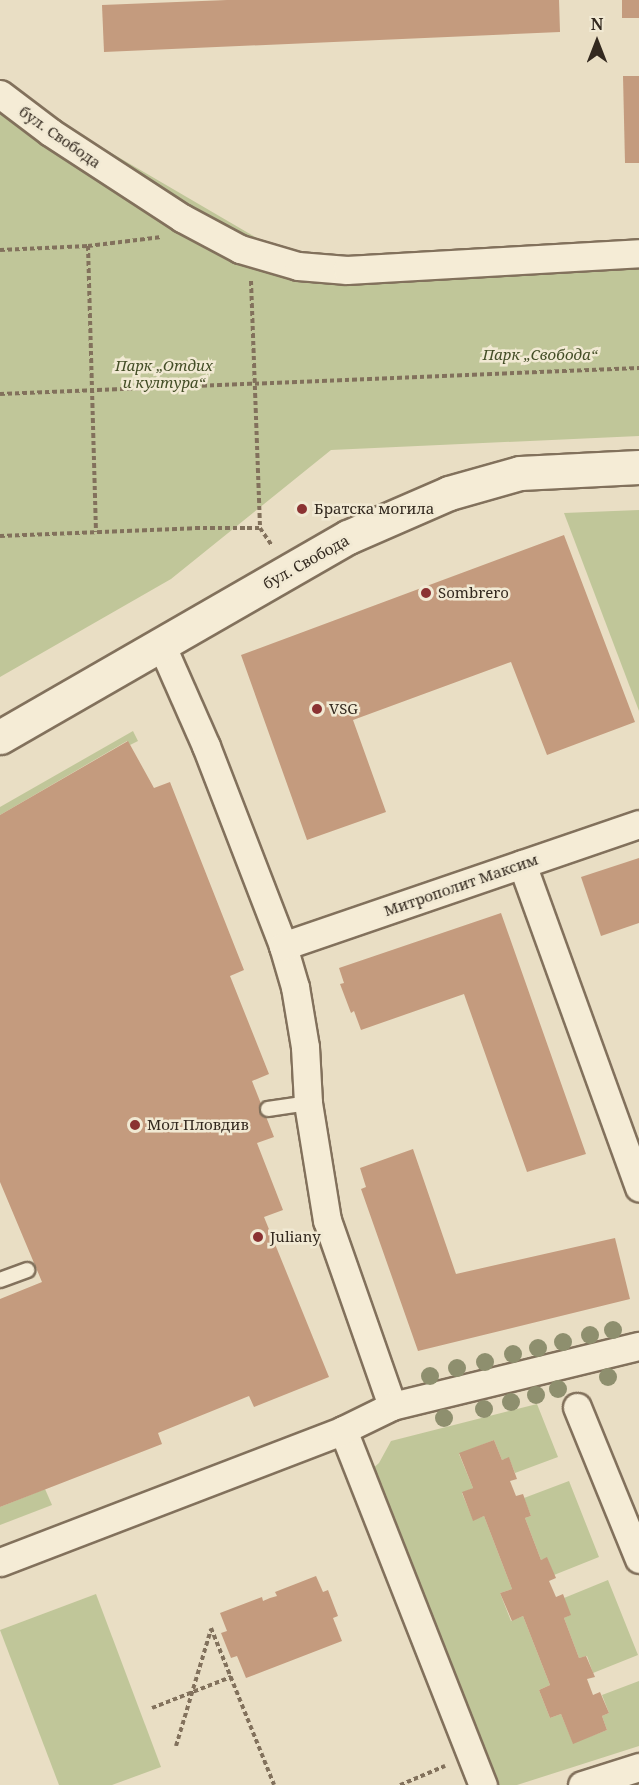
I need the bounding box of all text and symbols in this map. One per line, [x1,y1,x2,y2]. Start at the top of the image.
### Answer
north arrow [567,12,627,72]
text: N [591,13,603,35]
street label: бул. Свобода [16,102,104,172]
park label: Парк „Свобода“ [483,346,597,364]
park label: Парк „Отдих и култура“ [115,356,213,391]
place label: Братска могила [314,500,434,518]
marker: Братска могила [295,502,309,516]
street label: бул. Свобода [260,531,352,593]
place label: Sombrero [438,584,509,602]
marker: Sombrero [419,586,433,600]
place label: VSG [329,700,358,718]
marker: VSG [310,702,324,716]
street label: Митрополит Максим [381,850,541,920]
place label: Мол Пловдив [147,1116,249,1134]
marker: Мол Пловдив [128,1118,142,1132]
place label: Juliany [270,1228,321,1246]
marker: Juliany [251,1230,265,1244]

